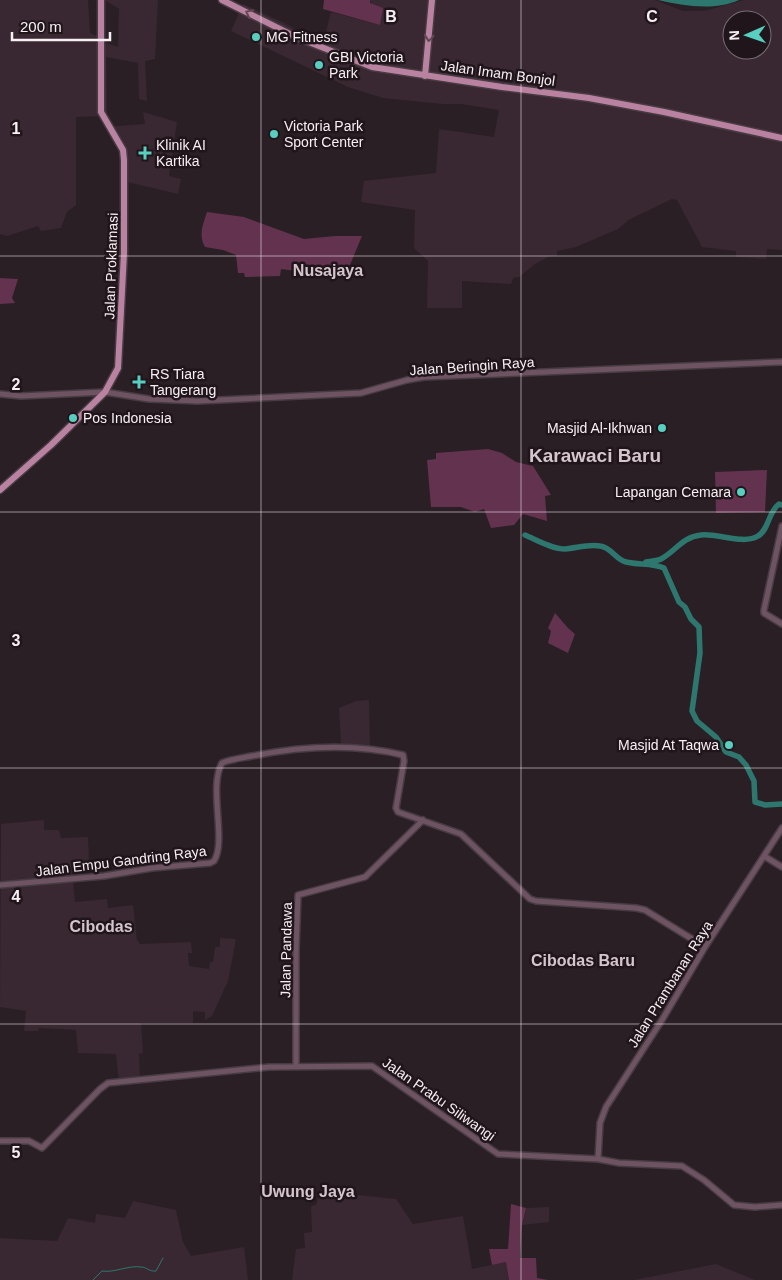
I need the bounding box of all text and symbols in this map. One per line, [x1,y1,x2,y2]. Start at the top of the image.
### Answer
text: B [385,8,397,25]
text: C [646,8,658,25]
one-way arrow [245,9,254,19]
scale bar [12,10,110,42]
north arrow [722,10,772,60]
text: 200 m [20,18,62,35]
place label: MG Fitness [266,29,338,45]
text: N [726,30,742,41]
marker: MG Fitness [250,31,262,43]
one-way arrow [423,34,434,42]
place label: GBI Victoria Park [329,49,404,81]
street label: Jalan Imam Bonjol [440,57,556,89]
marker: GBI Victoria Park [313,59,325,71]
place label: Victoria Park Sport Center [284,118,364,150]
text: 1 [12,120,21,137]
marker: Victoria Park Sport Center [268,128,280,140]
place label: Klinik AI Kartika [156,137,206,169]
marker: Klinik AI Kartika [138,146,152,160]
street label: Jalan Proklamasi [101,212,121,320]
district label: Nusajaya [293,262,363,279]
street label: Jalan Beringin Raya [409,354,535,378]
place label: RS Tiara Tangerang [150,366,216,398]
marker: RS Tiara Tangerang [132,375,146,389]
text: 2 [12,376,21,393]
place label: Pos Indonesia [83,410,172,426]
marker: Pos Indonesia [67,412,79,424]
place label: Masjid Al-Ikhwan [547,420,652,436]
marker: Masjid Al-Ikhwan [656,422,668,434]
district label: Karawaci Baru [529,445,661,466]
place label: Lapangan Cemara [615,484,731,500]
marker: Lapangan Cemara [735,486,747,498]
text: 3 [12,632,21,649]
place label: Masjid At Taqwa [618,737,719,753]
marker: Masjid At Taqwa [723,739,735,751]
street label: Jalan Empu Gandring Raya [35,843,208,879]
text: 4 [12,888,21,905]
street label: Jalan Pandawa [277,902,295,998]
district label: Cibodas [69,918,133,935]
street label: Jalan Prambanan Raya [624,918,716,1050]
district label: Cibodas Baru [531,952,635,969]
street label: Jalan Prabu Siliwangi [380,1054,498,1144]
text: 5 [12,1144,21,1161]
district label: Uwung Jaya [261,1183,355,1200]

